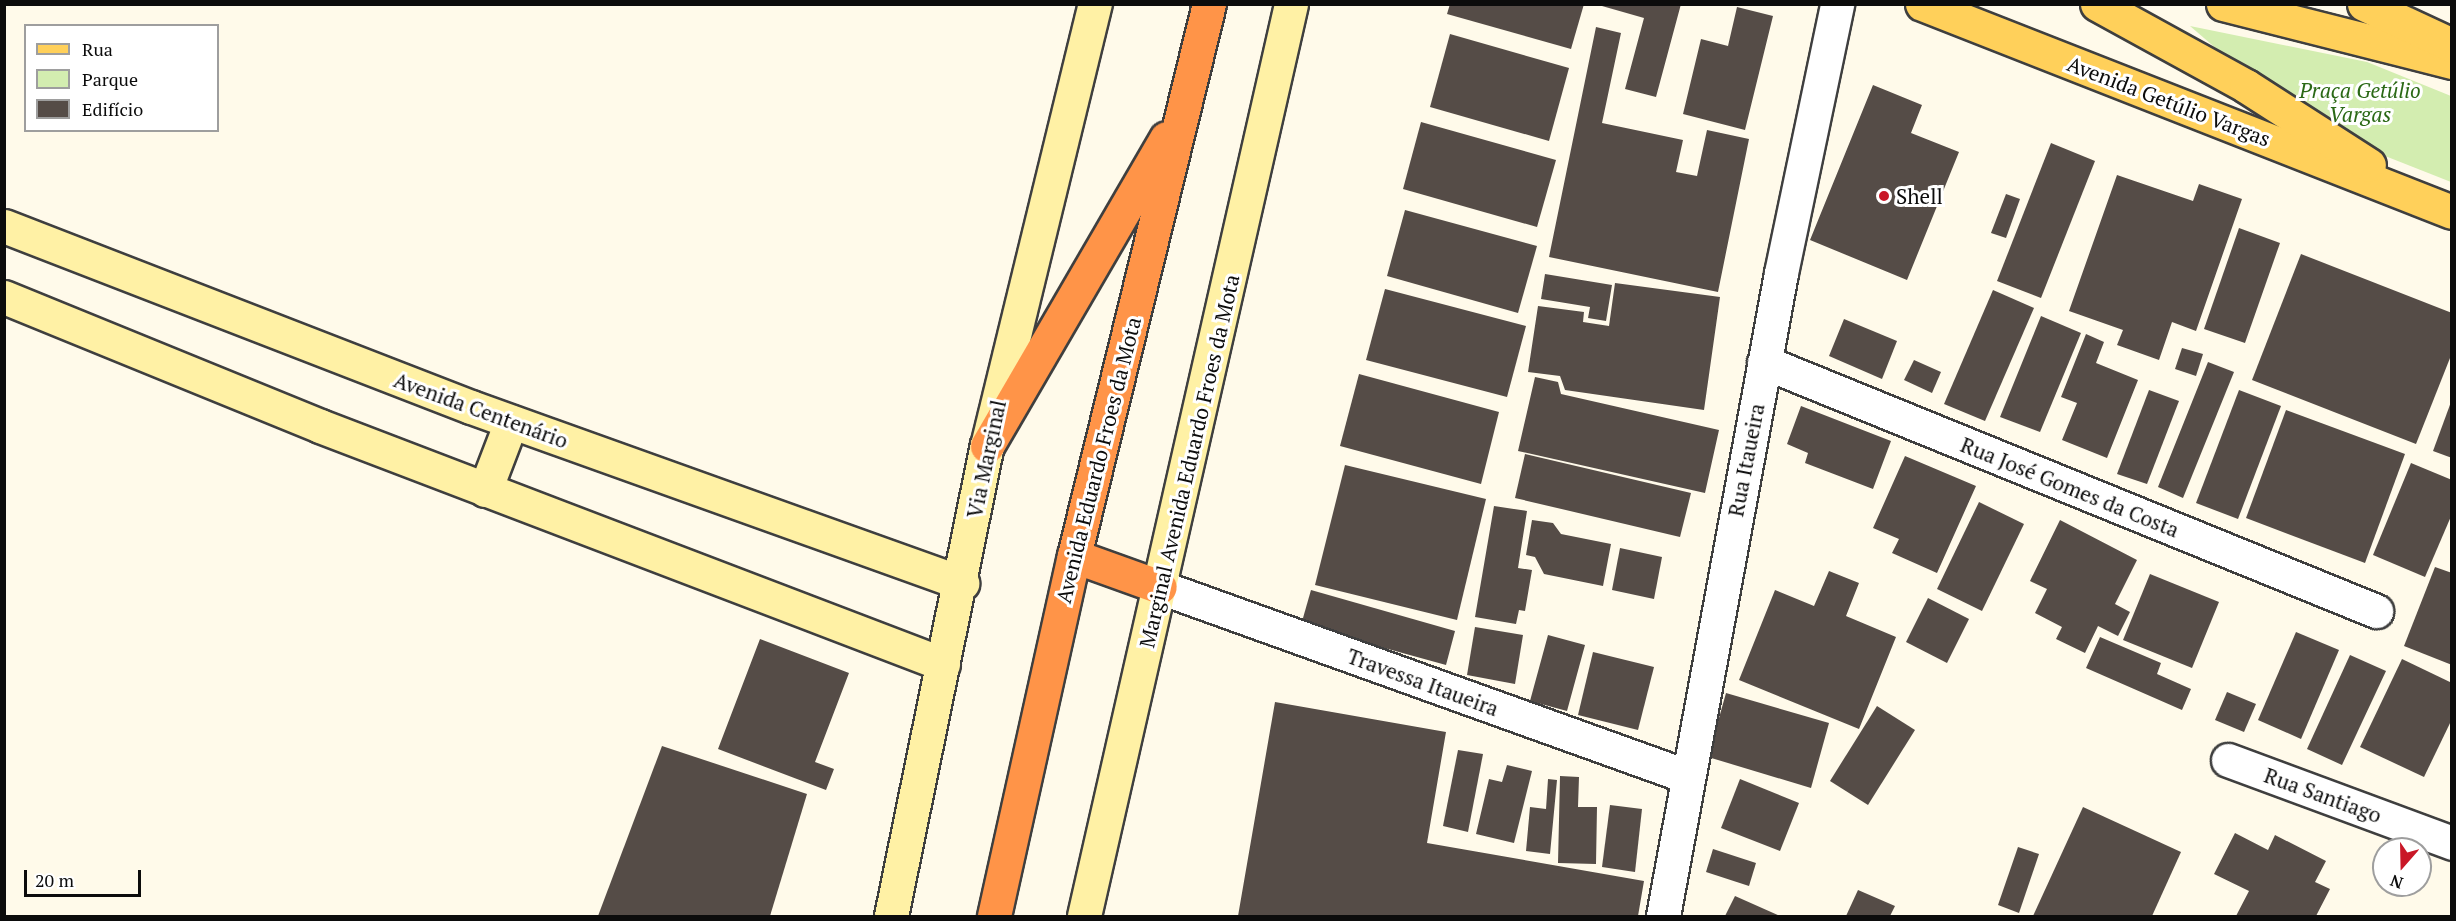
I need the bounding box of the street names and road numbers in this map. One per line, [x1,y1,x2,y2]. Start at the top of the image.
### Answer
street label: Avenida Getúlio Vargas [2064,51,2274,151]
street label: Marginal Avenida Eduardo Froes da Mota [1134,272,1244,650]
street label: Avenida Eduardo Froes da Mota [1050,314,1146,606]
street label: Avenida Centenário [391,367,571,453]
street label: Via Marginal [961,398,1011,520]
street label: Rua Itaueira [1723,401,1769,519]
street label: Rua José Gomes da Costa [1957,432,2183,542]
street label: Travessa Itaueira [1344,643,1502,721]
street label: Rua Santiago [2261,762,2385,828]

